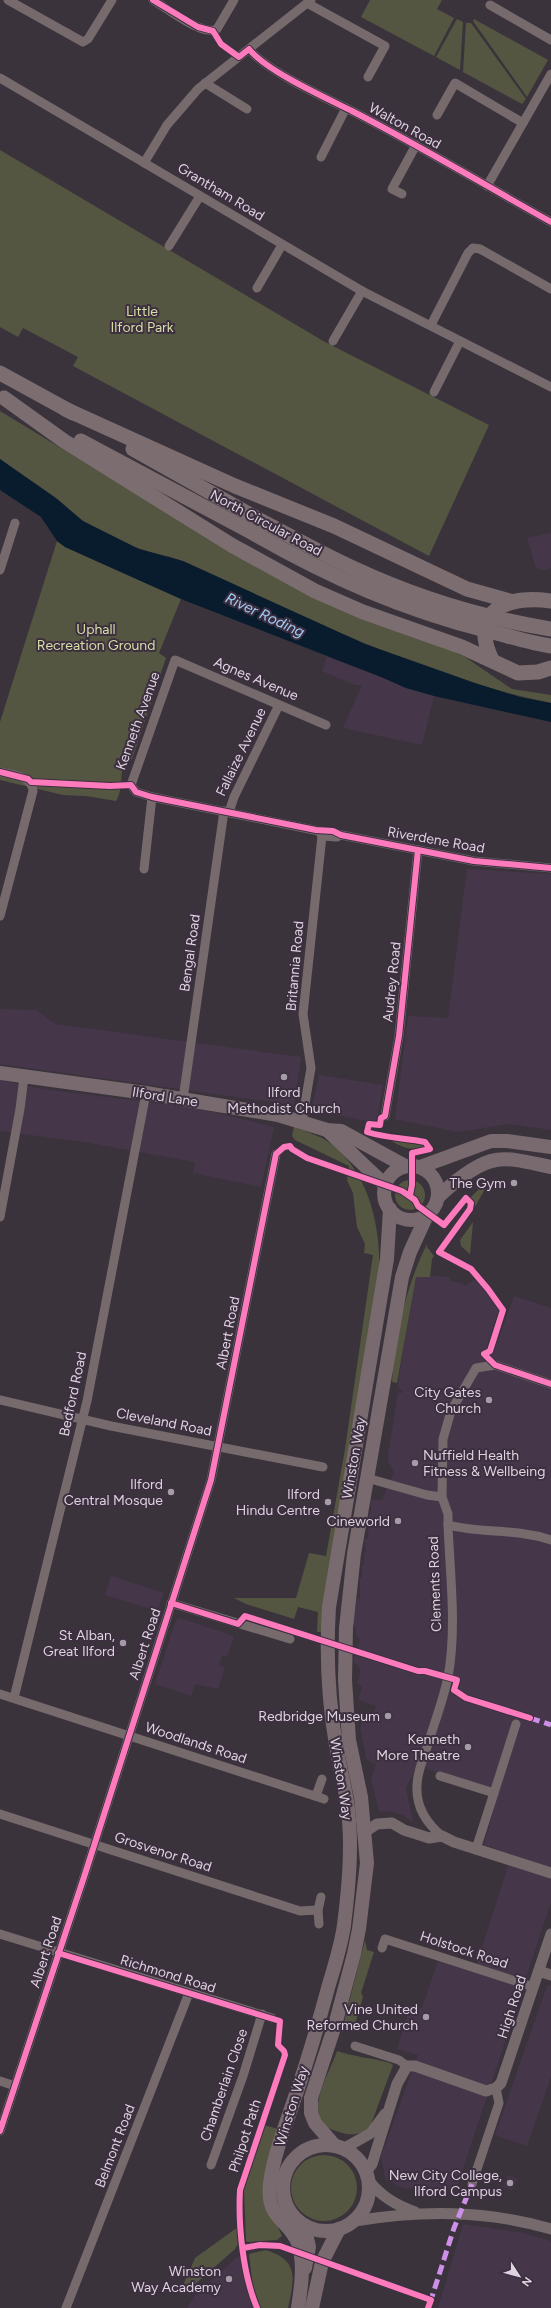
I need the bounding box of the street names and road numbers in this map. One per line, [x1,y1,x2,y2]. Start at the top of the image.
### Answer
street label: Walton Road [366,99,444,153]
street label: Grantham Road [175,159,267,225]
street label: North Circular Road [207,486,325,560]
street label: Agnes Avenue [211,654,301,705]
street label: Kenneth Avenue [112,669,164,772]
street label: Fallaize Avenue [212,705,270,799]
street label: Riverdene Road [386,823,486,857]
street label: Bengal Road [176,913,204,993]
street label: Britannia Road [283,920,307,1012]
street label: Audrey Road [379,941,405,1023]
street label: Ilford Lane [131,1083,199,1111]
street label: Albert Road [213,1295,243,1371]
street label: Bedford Road [56,1350,90,1438]
street label: Cleveland Road [115,1404,213,1440]
street label: Winston Way [338,1415,370,1500]
street label: Clements Road [425,1536,445,1632]
street label: Albert Road [125,1606,165,1682]
street label: Woodlands Road [143,1719,249,1767]
street label: Winston Way [326,1737,356,1822]
street label: Grosvenor Road [112,1828,214,1876]
street label: Albert Road [26,1914,66,1990]
street label: Holstock Road [418,1928,510,1972]
street label: Richmond Road [118,1951,218,1997]
street label: High Road [494,1973,530,2041]
street label: Chamberlain Close [197,2026,251,2143]
street label: Winston Way [272,2063,312,2148]
street label: Philpot Path [225,2097,265,2175]
street label: Belmont Road [91,2102,139,2190]

